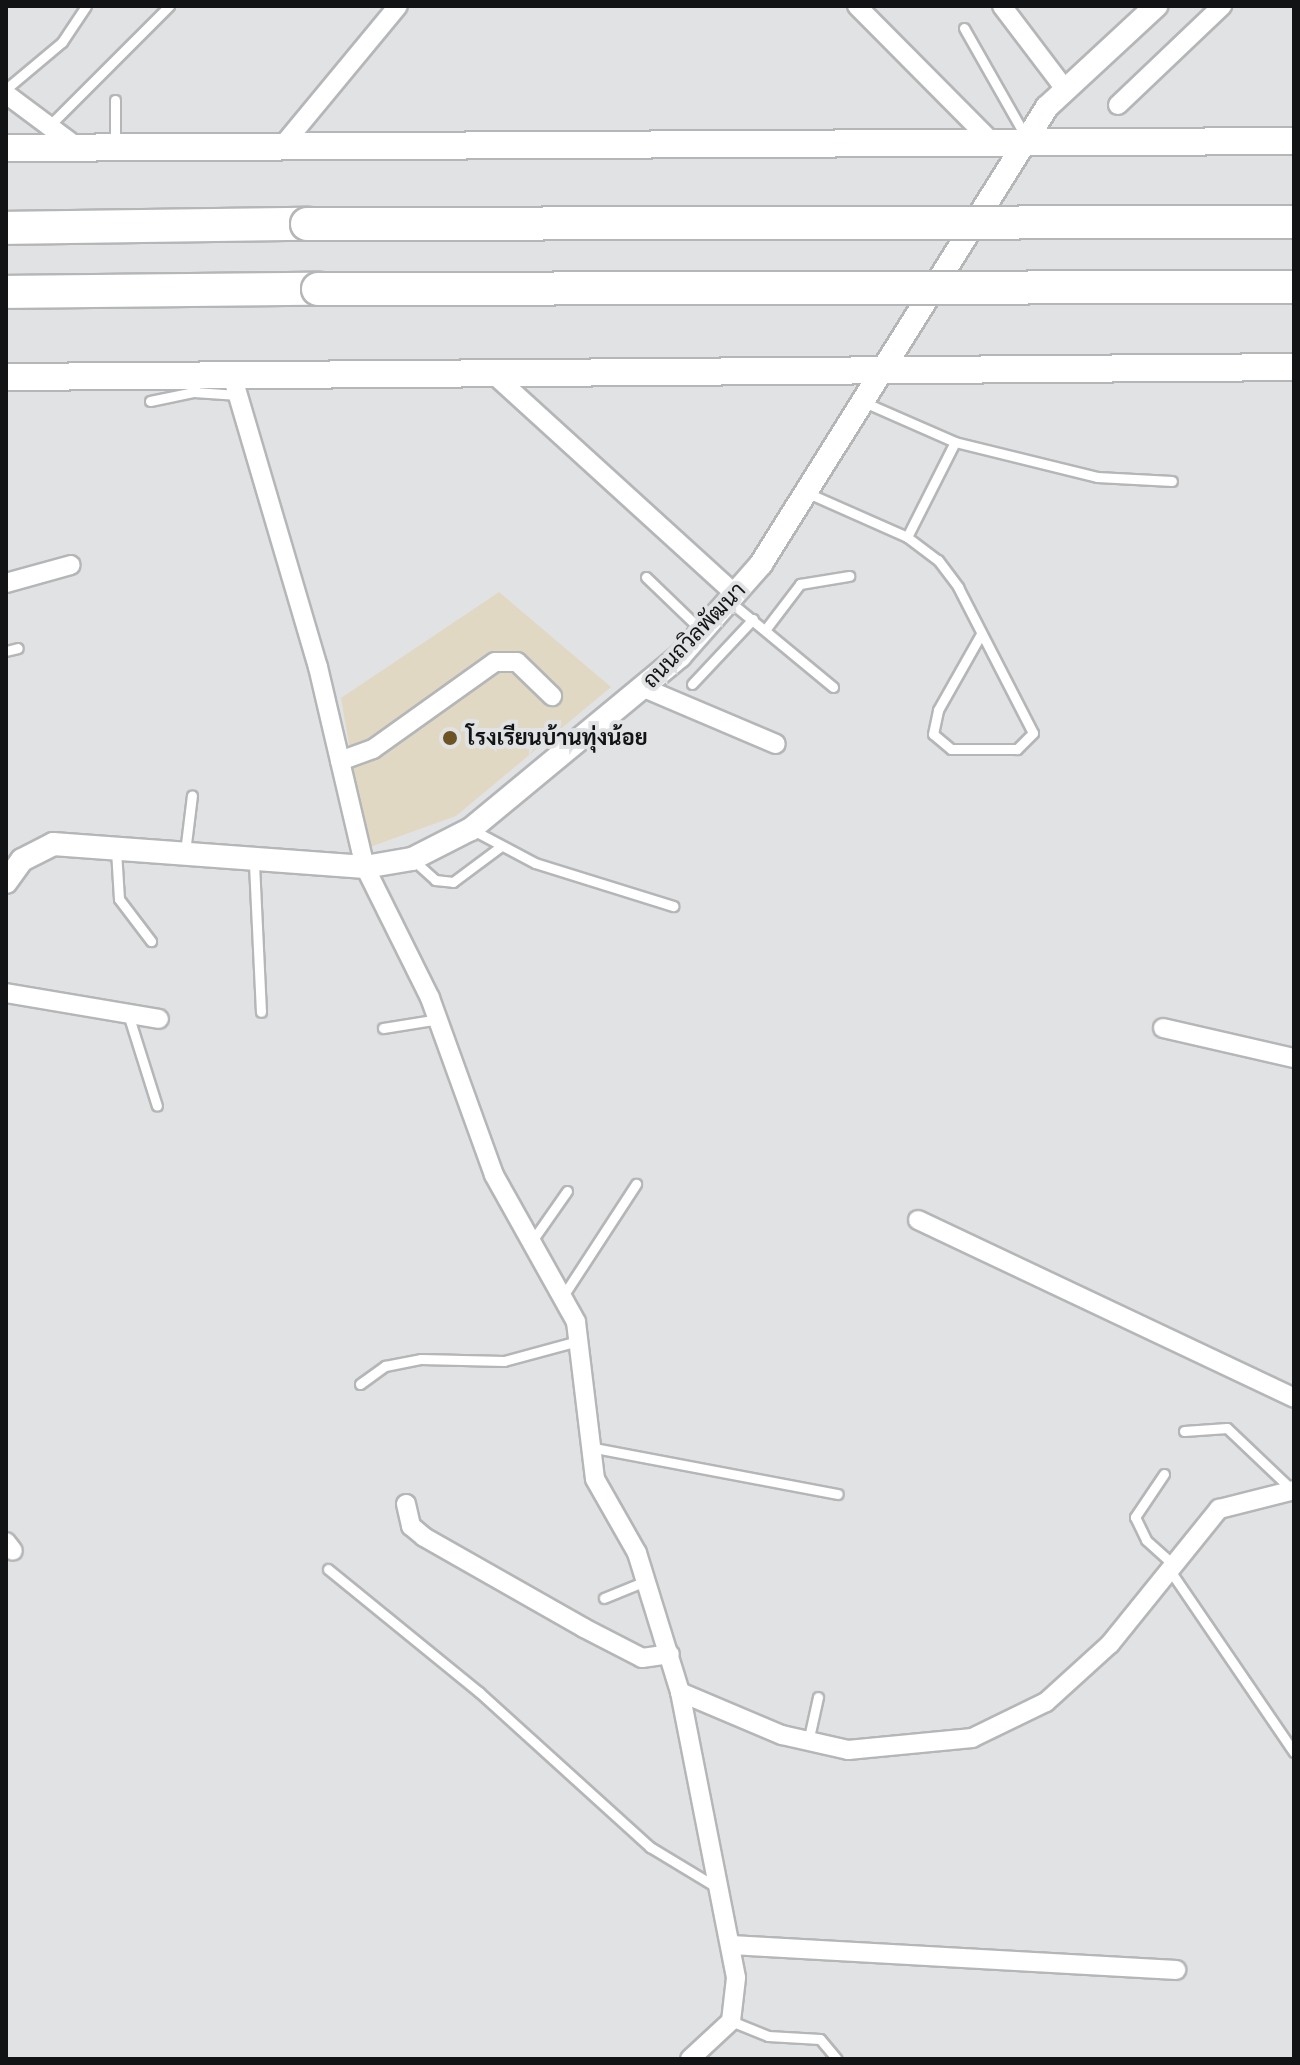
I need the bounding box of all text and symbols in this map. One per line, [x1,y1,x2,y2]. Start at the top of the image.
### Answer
street label: ถนนถวิลพัฒนา [637,577,751,693]
place label: โรงเรียนบ้านทุ่งน้อย [466,725,648,751]
marker: โรงเรียนบ้านทุ่งน้อย [441,729,459,747]

